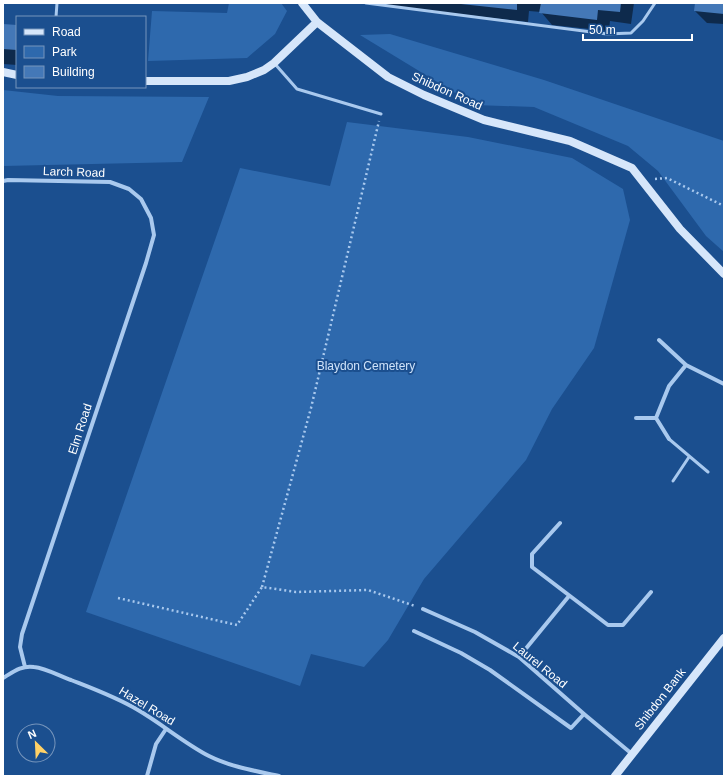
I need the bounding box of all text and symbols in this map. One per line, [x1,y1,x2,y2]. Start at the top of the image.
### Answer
legend [16,16,146,88]
scale bar [583,16,692,42]
text: 50 m [589,23,616,37]
text: Road [52,25,81,39]
text: Park [52,45,78,59]
text: Building [52,65,95,79]
street label: Shibdon Road [409,69,485,113]
street label: Larch Road [43,164,105,180]
park label: Blaydon Cemetery [317,359,415,373]
street label: Elm Road [65,402,95,456]
street label: Laurel Road [510,639,570,691]
street label: Shibdon Bank [631,664,689,733]
street label: Hazel Road [117,684,177,728]
north arrow [16,723,56,763]
text: N [26,727,38,741]

